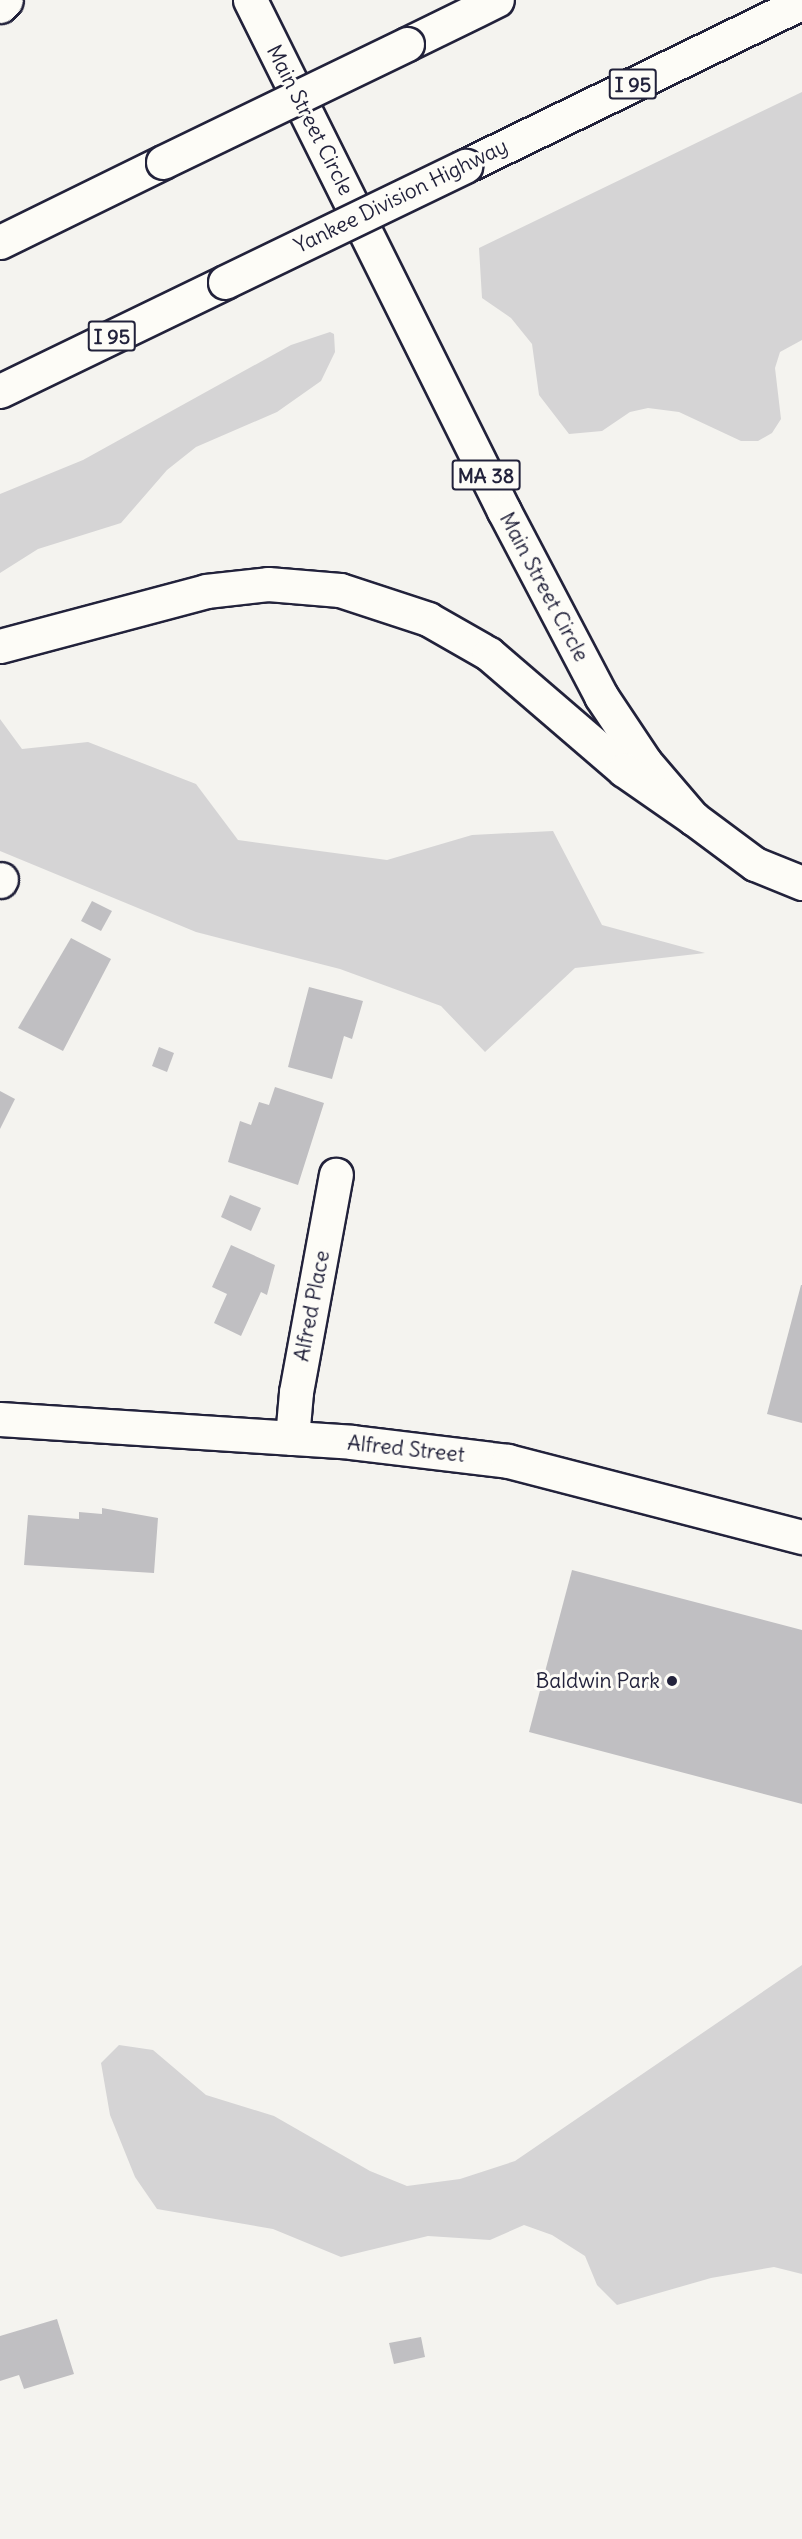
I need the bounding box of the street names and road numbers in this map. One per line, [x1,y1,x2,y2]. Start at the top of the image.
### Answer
street label: Main Street Circle [261,41,359,199]
road number: I 95 [608,67,658,101]
street label: Yankee Division Highway [290,133,512,259]
road number: I 95 [86,319,138,353]
road number: MA 38 [452,458,520,492]
street label: Main Street Circle [494,508,594,666]
street label: Alfred Place [289,1248,335,1364]
street label: Alfred Street [346,1430,466,1468]

